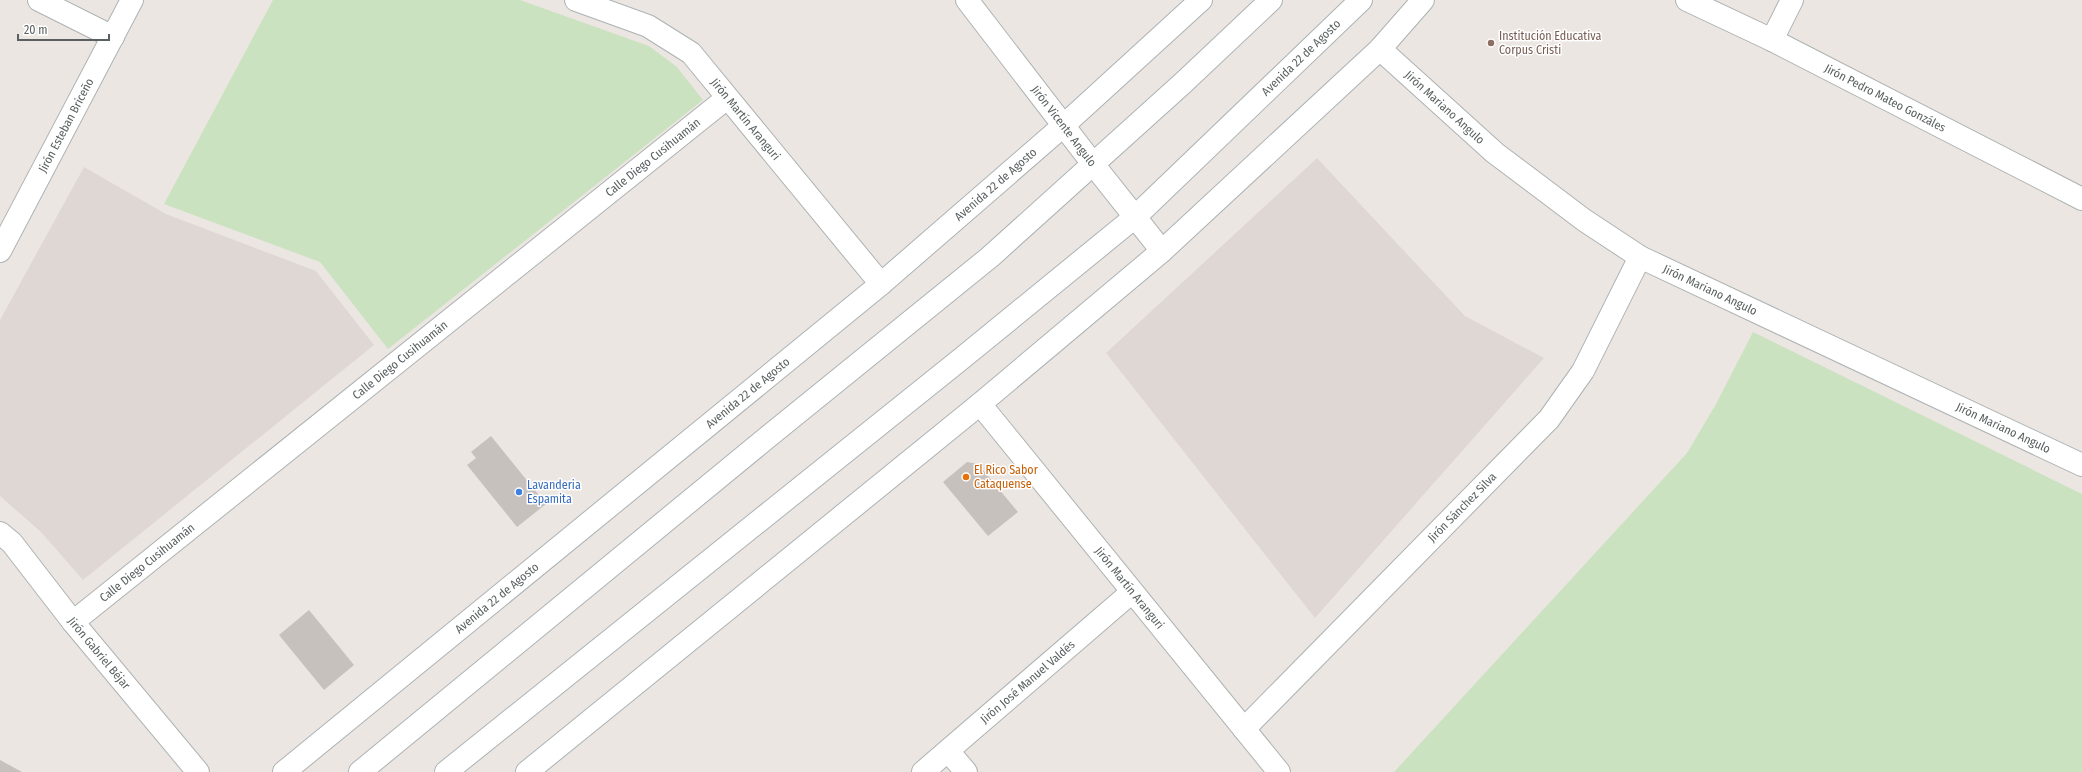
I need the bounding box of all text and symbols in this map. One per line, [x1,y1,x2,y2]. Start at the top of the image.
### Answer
scale bar [18,16,109,42]
street label: Avenida 22 de Agosto [1259,16,1343,99]
text: 20 m [24,23,48,37]
place label: Institución Educativa Corpus Cristi [1499,29,1601,57]
marker: Institución Educativa Corpus Cristi [1486,38,1496,48]
street label: Jirón Pedro Mateo Gonzáles [1822,61,1948,135]
street label: Jirón Mariano Angulo [1402,68,1487,147]
street label: Jirón Martín Aranguri [708,75,783,163]
street label: Jirón Esteban Briceño [36,76,97,175]
street label: Jirón Vicente Angulo [1028,83,1099,169]
street label: Calle Diego Cusihuamán [603,115,703,200]
street label: Avenida 22 de Agosto [952,145,1040,224]
street label: Jirón Mariano Angulo [1661,262,1759,318]
street label: Calle Diego Cusihuamán [350,318,450,402]
street label: Avenida 22 de Agosto [703,355,792,431]
street label: Jirón Mariano Angulo [1954,400,2053,456]
place label: El Rico Sabor Cataquense [974,463,1039,491]
street label: Jirón Sánchez Silva [1425,470,1499,545]
marker: El Rico Sabor Cataquense [961,472,971,482]
place label: Lavanderia Espamita [527,478,581,506]
marker: Lavanderia Espamita [514,487,524,497]
street label: Calle Diego Cusihuamán [97,520,197,605]
street label: Jirón Martín Aranguri [1092,544,1167,632]
street label: Avenida 22 de Agosto [452,560,542,636]
street label: Jirón Gabriel Béjar [65,614,134,693]
street label: Jirón José Manuel Valdés [977,637,1078,726]

